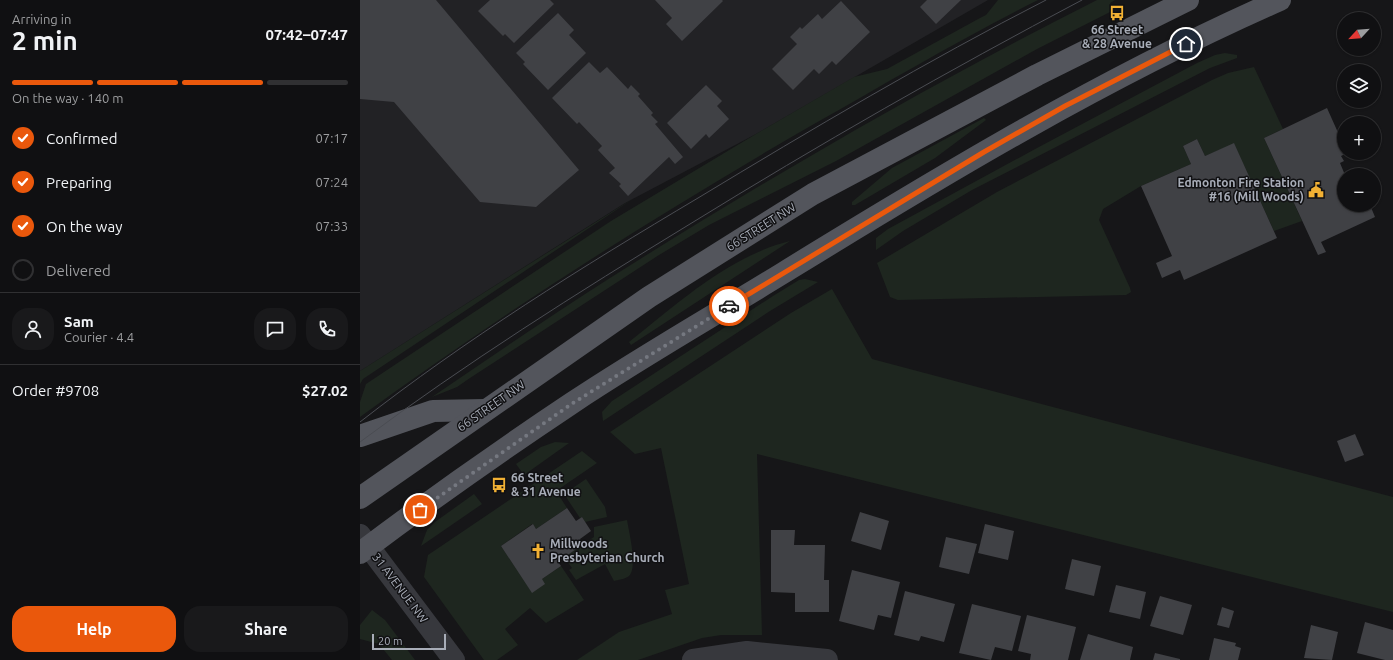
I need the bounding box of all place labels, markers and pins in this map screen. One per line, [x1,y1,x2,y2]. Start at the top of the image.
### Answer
bus stop icon: 66 Street & 28 Avenue [1108,4,1126,22]
place label: 66 Street & 28 Avenue [1082,23,1152,50]
pin [1169,27,1203,61]
place label: Edmonton Fire Station #16 (Mill Woods) [1177,176,1304,204]
public building icon: Edmonton Fire Station #16 (Mill Woods) [1307,181,1325,199]
place label: 66 Street & 31 Avenue [511,471,581,498]
bus stop icon: 66 Street & 31 Avenue [490,476,508,494]
pin [403,493,437,527]
place label: Millwoods Presbyterian Church [550,537,664,564]
church icon: Millwoods Presbyterian Church [529,542,547,560]

